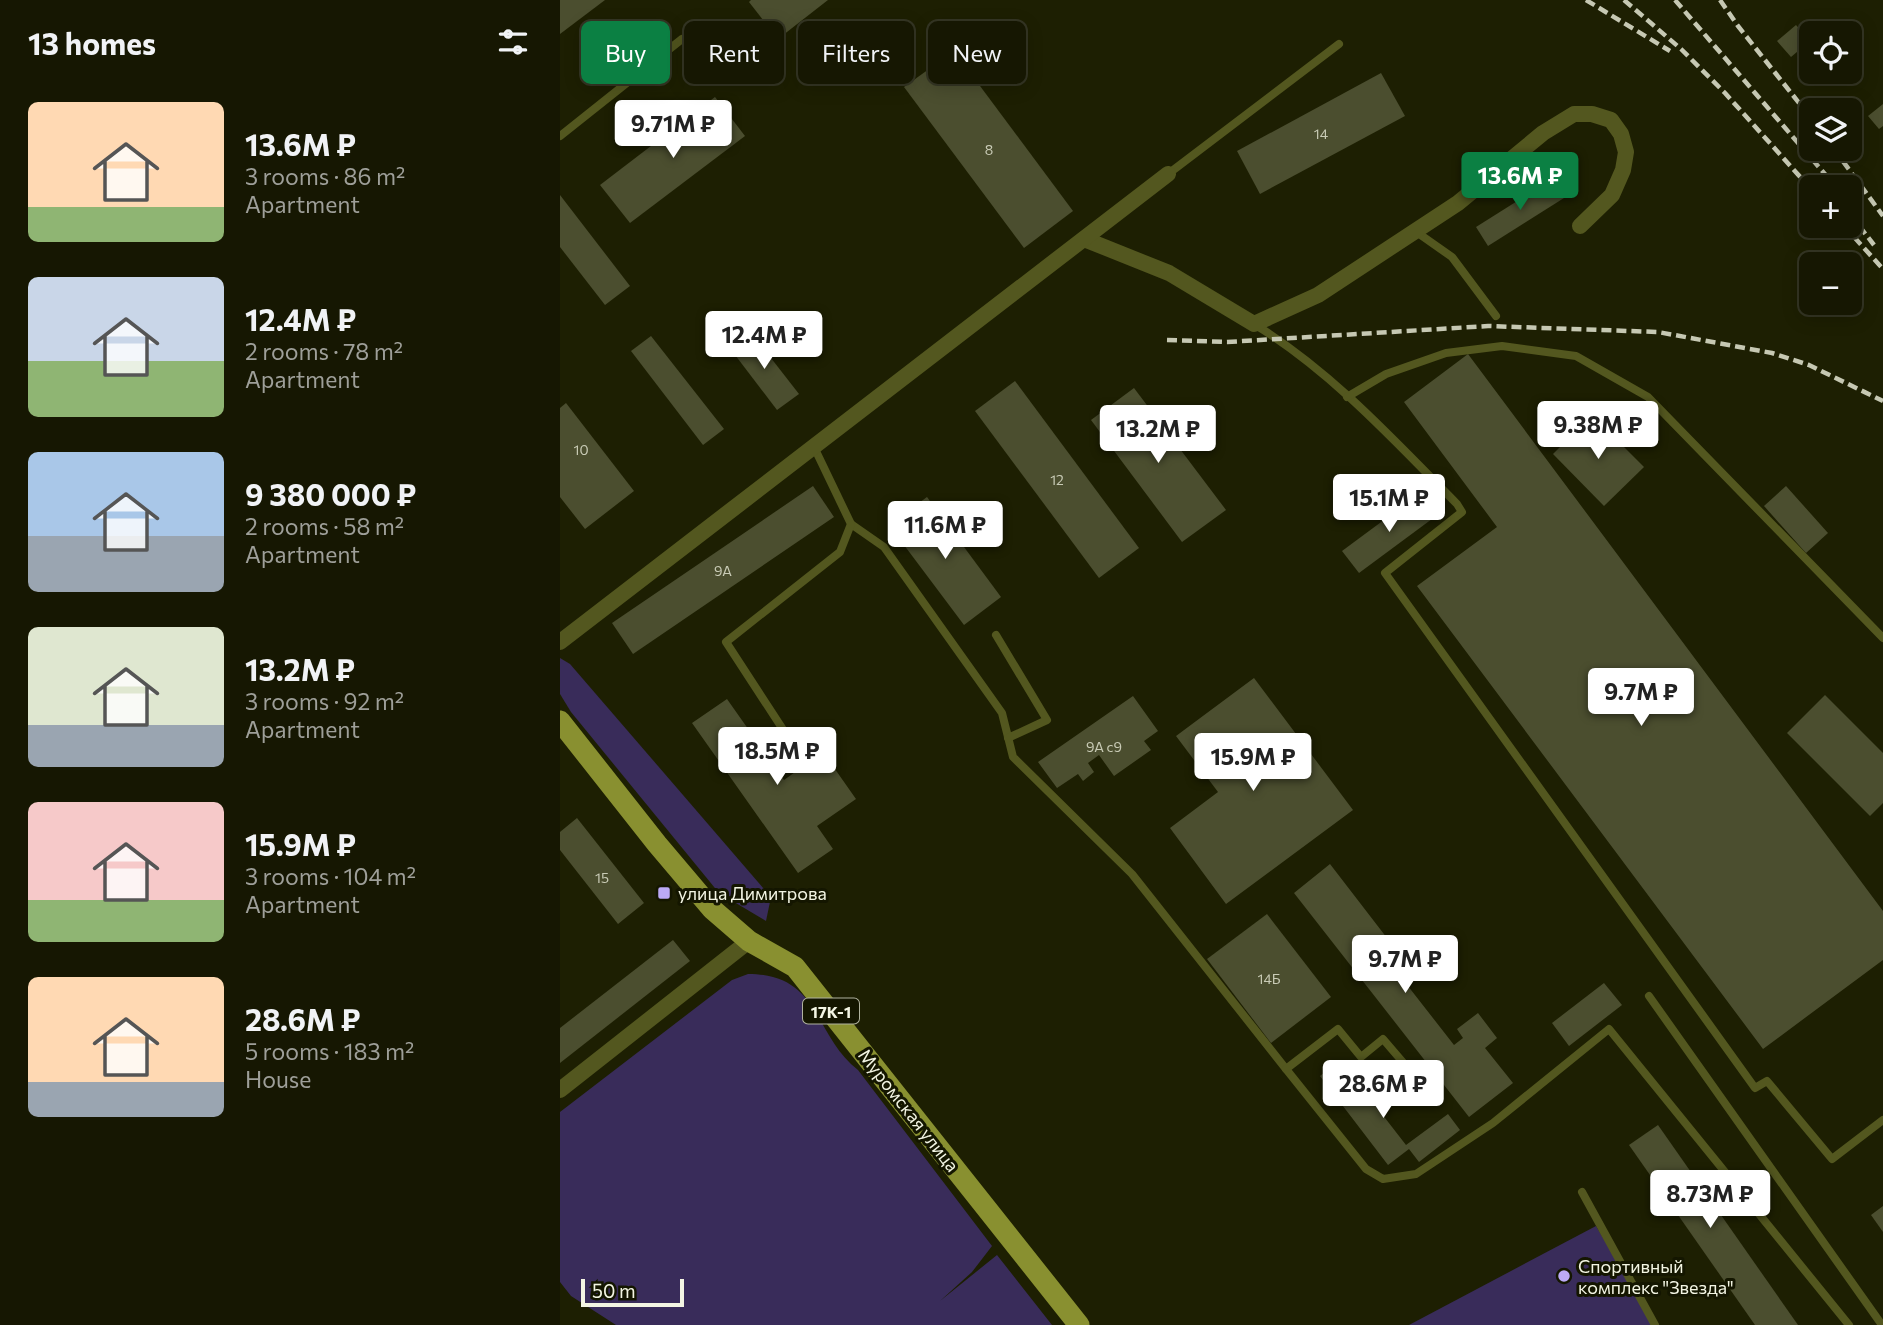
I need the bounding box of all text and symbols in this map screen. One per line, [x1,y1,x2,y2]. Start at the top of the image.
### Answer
chip: Buy [581,21,670,84]
chip: Rent [684,21,784,84]
chip: Filters [798,21,914,84]
chip: New [928,21,1026,84]
map controls [1799,21,1862,315]
button: locate [1799,21,1862,84]
icon: filters [494,23,532,61]
text: 13 homes [28,24,156,61]
button: layers [1799,98,1862,161]
pin: 9.71M ₽ [608,100,738,160]
text: 9.71M ₽ [631,109,715,137]
text: 13.6M ₽ [245,125,356,162]
house number: 14 [1314,125,1329,142]
icon: home [84,130,168,214]
house number: 8 [985,141,993,158]
pin: 13.6M ₽ [1455,152,1585,212]
text: 13.6M ₽ [1477,161,1563,189]
text: 3 rooms · 86 m² [245,162,405,190]
button: + [1799,175,1862,238]
text: Apartment [245,190,360,218]
button: − [1799,252,1862,315]
text: 12.4M ₽ [245,300,356,337]
icon: home [84,305,168,389]
pin: 12.4M ₽ [699,312,829,371]
text: 12.4M ₽ [721,320,807,348]
text: 2 rooms · 78 m² [245,337,403,365]
text: Apartment [245,365,360,393]
pin: 9.38M ₽ [1533,402,1663,461]
pin: 13.2M ₽ [1093,406,1223,465]
text: 9.38M ₽ [1553,410,1643,438]
text: 13.2M ₽ [1116,414,1200,442]
house number: 10 [573,441,589,458]
house number: 12 [1050,471,1064,488]
text: 9 380 000 ₽ [245,475,416,512]
pin: 15.1M ₽ [1324,475,1454,534]
icon: home [84,480,168,564]
text: 15.1M ₽ [1349,483,1429,511]
pin: 11.6M ₽ [880,502,1010,561]
text: 11.6M ₽ [904,510,986,538]
text: 2 rooms · 58 m² [245,512,404,540]
text: Apartment [245,540,360,568]
house number: 9А [714,562,732,579]
text: 13.2M ₽ [245,650,355,687]
icon: home [84,655,168,739]
pin: 9.7M ₽ [1584,668,1698,728]
text: 9.7M ₽ [1604,677,1678,705]
text: 3 rooms · 92 m² [245,687,404,715]
text: Apartment [245,715,360,743]
pin: 18.5M ₽ [712,728,842,787]
pin: 15.9M ₽ [1188,734,1318,793]
text: 18.5M ₽ [734,736,820,764]
house number: 9А с9 [1086,738,1122,755]
text: 15.9M ₽ [1210,742,1296,770]
text: 15.9M ₽ [245,825,356,862]
icon: home [84,830,168,914]
text: 3 rooms · 104 m² [245,862,416,890]
house number: 15 [595,869,609,886]
place label: улица Димитрова [678,882,827,904]
marker: улица Димитрова [656,885,672,901]
text: Apartment [245,890,360,918]
pin: 9.7M ₽ [1348,936,1462,995]
text: 9.7M ₽ [1368,944,1442,972]
house number: 14Б [1257,970,1281,987]
road number: 17К-1 [803,998,859,1023]
text: 28.6M ₽ [245,1000,360,1037]
icon: home [84,1005,168,1089]
text: 5 rooms · 183 m² [245,1037,414,1065]
street label: Муромская улица [854,1044,964,1176]
pin: 28.6M ₽ [1318,1060,1448,1120]
text: House [245,1065,311,1093]
text: 28.6M ₽ [1339,1069,1427,1097]
pin: 8.73M ₽ [1645,1170,1775,1230]
text: 8.73M ₽ [1666,1179,1754,1207]
place label: Спортивный комплекс "Звезда" [1578,1255,1734,1298]
marker: Спортивный комплекс "Звезда" [1556,1268,1572,1284]
scale bar [581,1276,684,1308]
text: 50 m [592,1279,636,1302]

